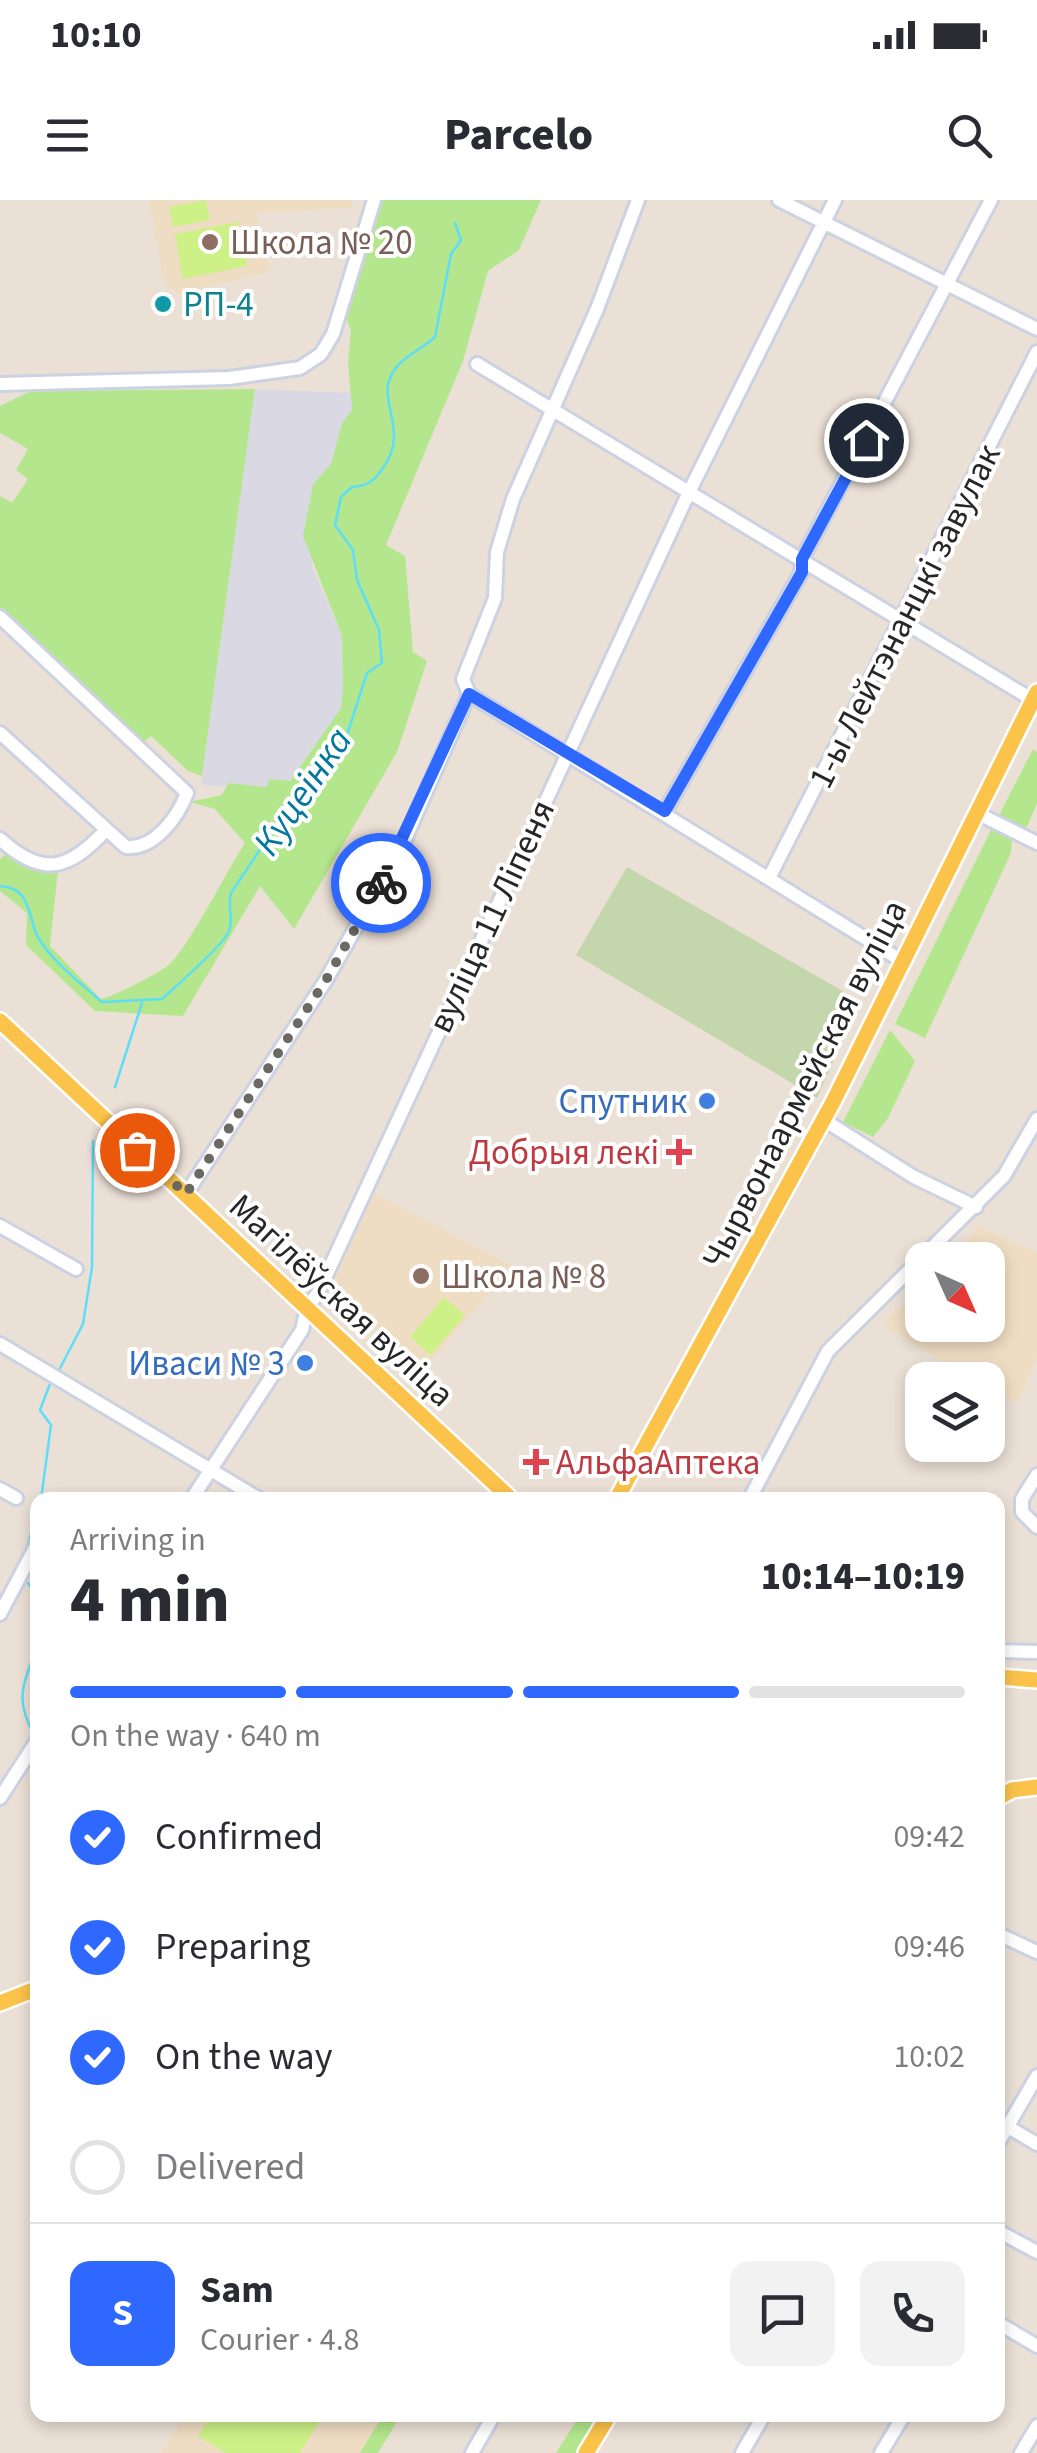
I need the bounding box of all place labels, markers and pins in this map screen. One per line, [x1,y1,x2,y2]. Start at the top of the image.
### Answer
place label: Школа № 20 [230,218,413,268]
marker: Школа № 20 [199,231,221,253]
place label: РП-4 [183,280,254,330]
marker: РП-4 [152,293,174,315]
pin [824,398,909,483]
place label: Спутник [558,1077,688,1127]
marker: Спутник [696,1090,718,1112]
pin [95,1108,180,1193]
place label: Добрыя лекі [468,1128,659,1178]
marker: Добрыя лекі [668,1141,690,1163]
place label: Школа № 8 [441,1252,606,1302]
marker: Школа № 8 [410,1265,432,1287]
place label: Иваси № 3 [128,1339,285,1389]
marker: Иваси № 3 [294,1352,316,1374]
place label: АльфаАптека [556,1438,760,1488]
marker: АльфаАптека [525,1451,547,1473]

